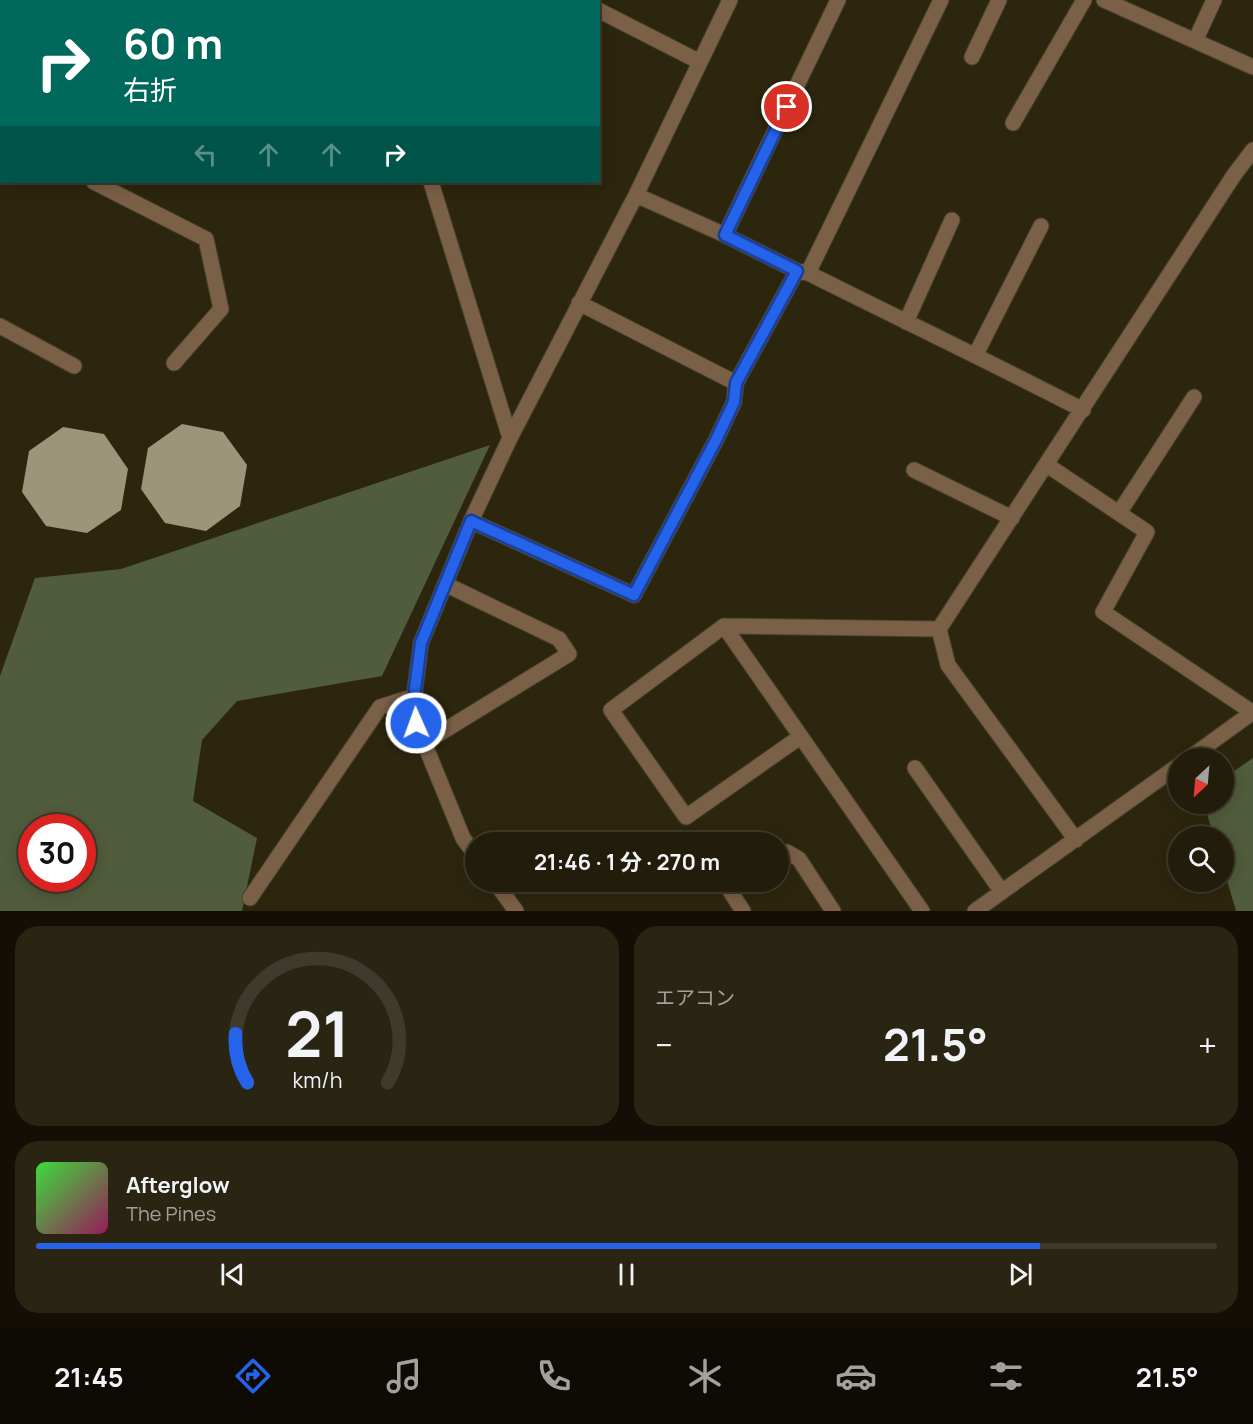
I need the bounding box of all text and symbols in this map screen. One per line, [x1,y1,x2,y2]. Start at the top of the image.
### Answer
text: 60 m [123,14,223,72]
icon: right [24,24,102,102]
text: 右折 [123,71,177,108]
pin [761,81,812,132]
icon: arrive [770,90,803,123]
icon: left [189,138,222,171]
icon: ahead [252,138,285,171]
icon: ahead [315,138,348,171]
icon: right [378,138,411,171]
position arrow [384,691,448,755]
north arrow [1168,748,1234,814]
map controls [1168,748,1234,892]
speed limit sign: 30 [18,814,96,892]
button: search [1168,826,1234,892]
text: 21:46 · 1 分 · 270 m [534,847,720,877]
text: エアコン [655,984,735,1011]
text: 21 [285,990,349,1076]
text: 21.5° [883,1013,988,1075]
text: − [655,1022,673,1067]
text: + [1198,1022,1217,1067]
text: km/h [292,1065,342,1094]
text: Afterglow [126,1170,230,1200]
text: The Pines [126,1200,216,1227]
icon: previous [216,1258,249,1291]
icon: pause [610,1258,643,1291]
icon: next [1004,1258,1037,1291]
icon: directions [232,1355,274,1397]
icon: music [383,1355,425,1397]
icon: phone [533,1355,575,1397]
icon: climate [684,1355,726,1397]
icon: car [835,1355,877,1397]
icon: filters [985,1355,1027,1397]
text: 21:45 [54,1358,124,1395]
text: 21.5° [1136,1358,1199,1395]

